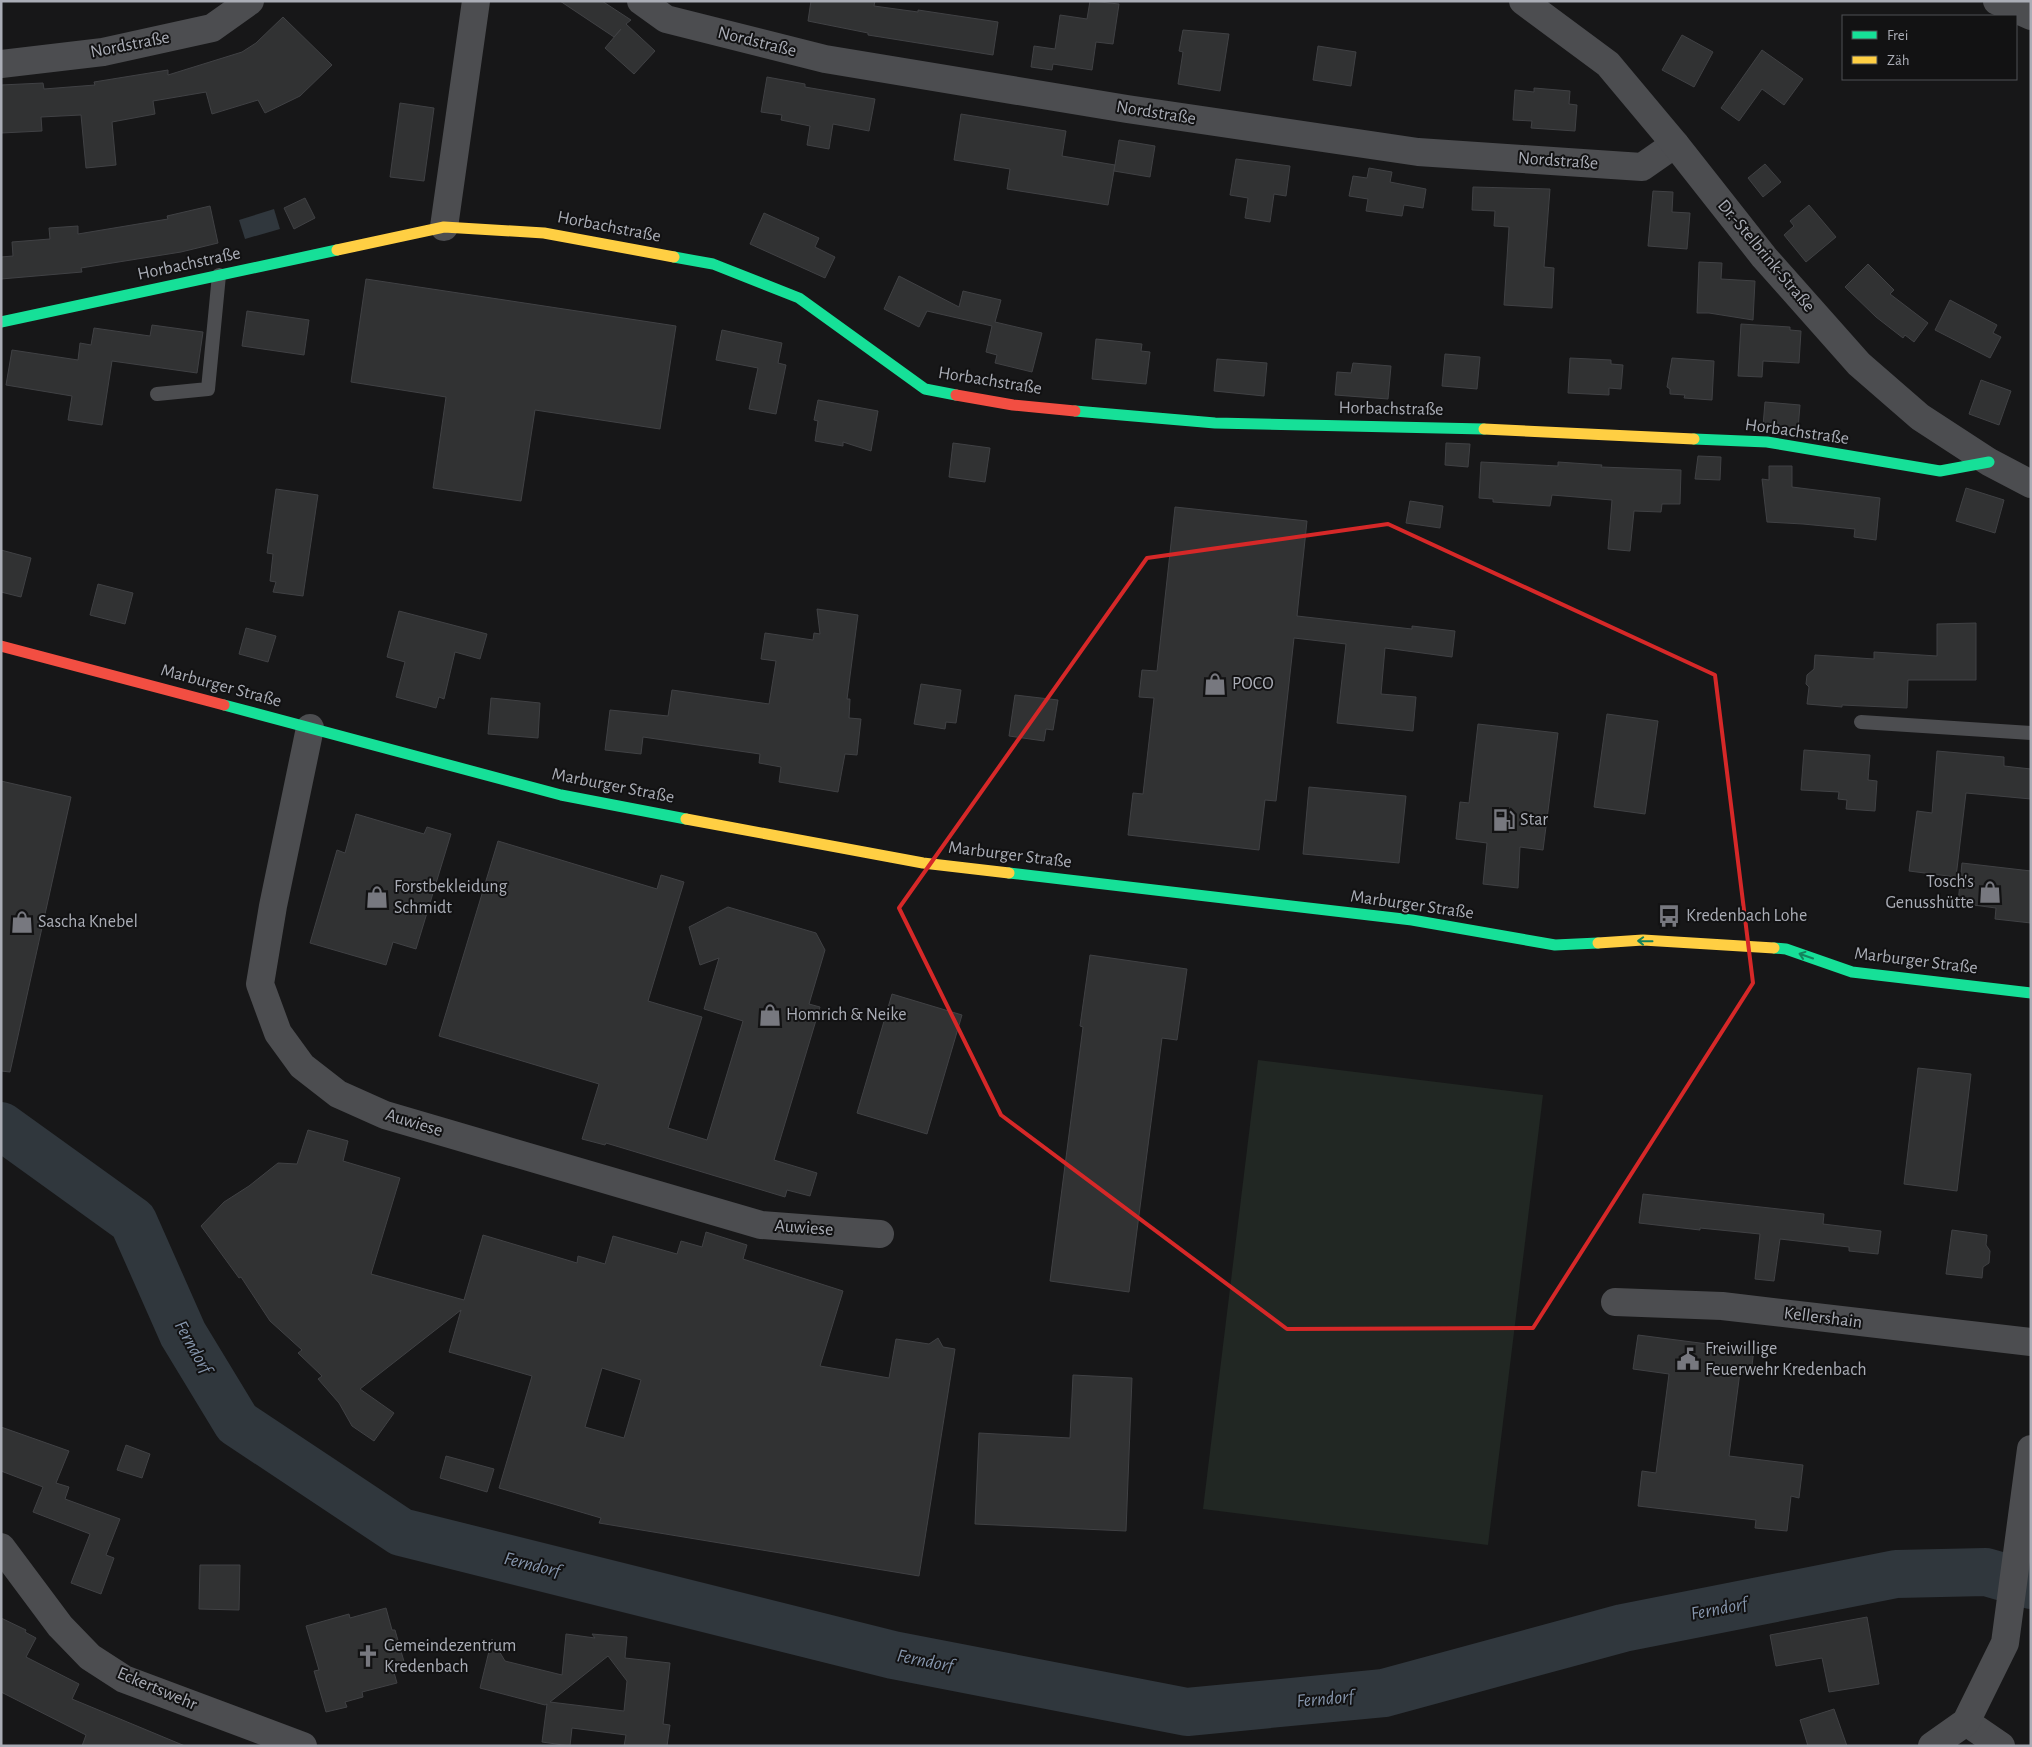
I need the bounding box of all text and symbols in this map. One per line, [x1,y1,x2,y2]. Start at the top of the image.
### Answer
legend [1842,15,2017,80]
street label: Nordstraße [716,24,798,60]
text: Frei [1887,28,1908,43]
street label: Nordstraße [89,29,171,61]
text: Zäh [1887,53,1910,68]
street label: Nordstraße [1115,98,1197,128]
street label: Nordstraße [1517,149,1599,173]
street label: Dr.-Stelbrink-Straße [1714,196,1818,316]
street label: Horbachstraße [556,208,662,246]
street label: Horbachstraße [136,244,242,284]
street label: Horbachstraße [937,364,1043,398]
street label: Horbachstraße [1338,399,1444,419]
street label: Horbachstraße [1744,416,1850,448]
street label: Marburger Straße [159,661,283,711]
shop icon: POCO [1202,671,1228,697]
place label: POCO [1232,675,1274,693]
street label: Marburger Straße [550,765,676,807]
fuel station icon: Star [1491,807,1517,833]
place label: Star [1520,811,1548,829]
street label: Marburger Straße [947,838,1073,872]
place label: Tosch's Genusshütte [1885,873,1974,912]
place label: Forstbekleidung Schmidt [394,878,508,917]
shop icon: Tosch's Genusshütte [1977,879,2003,905]
shop icon: Forstbekleidung Schmidt [364,884,390,910]
street label: Marburger Straße [1349,887,1475,923]
bus stop icon: Kredenbach Lohe [1656,903,1682,929]
place label: Kredenbach Lohe [1686,907,1807,925]
shop icon: Sascha Knebel [9,909,35,935]
place label: Sascha Knebel [38,913,138,931]
one-way arrow [1638,936,1654,946]
street label: Marburger Straße [1853,944,1979,978]
one-way arrow [1799,951,1815,960]
shop icon: Homrich & Neike [757,1002,783,1028]
place label: Homrich & Neike [786,1006,907,1024]
street label: Auwiese [383,1106,445,1140]
street label: Auwiese [774,1217,834,1239]
street label: Kellershain [1783,1304,1863,1332]
water label: Ferndorf [171,1317,217,1380]
place label: Freiwillige Feuerwehr Kredenbach [1705,1340,1867,1379]
public building icon: Freiwillige Feuerwehr Kredenbach [1675,1346,1701,1372]
water label: Ferndorf [502,1549,566,1582]
water label: Ferndorf [1689,1594,1752,1624]
place label: Gemeindezentrum Kredenbach [384,1637,516,1676]
church icon: Gemeindezentrum Kredenbach [355,1643,381,1669]
water label: Ferndorf [895,1646,958,1676]
street label: Eckertswehr [114,1664,200,1714]
water label: Ferndorf [1296,1687,1358,1711]

